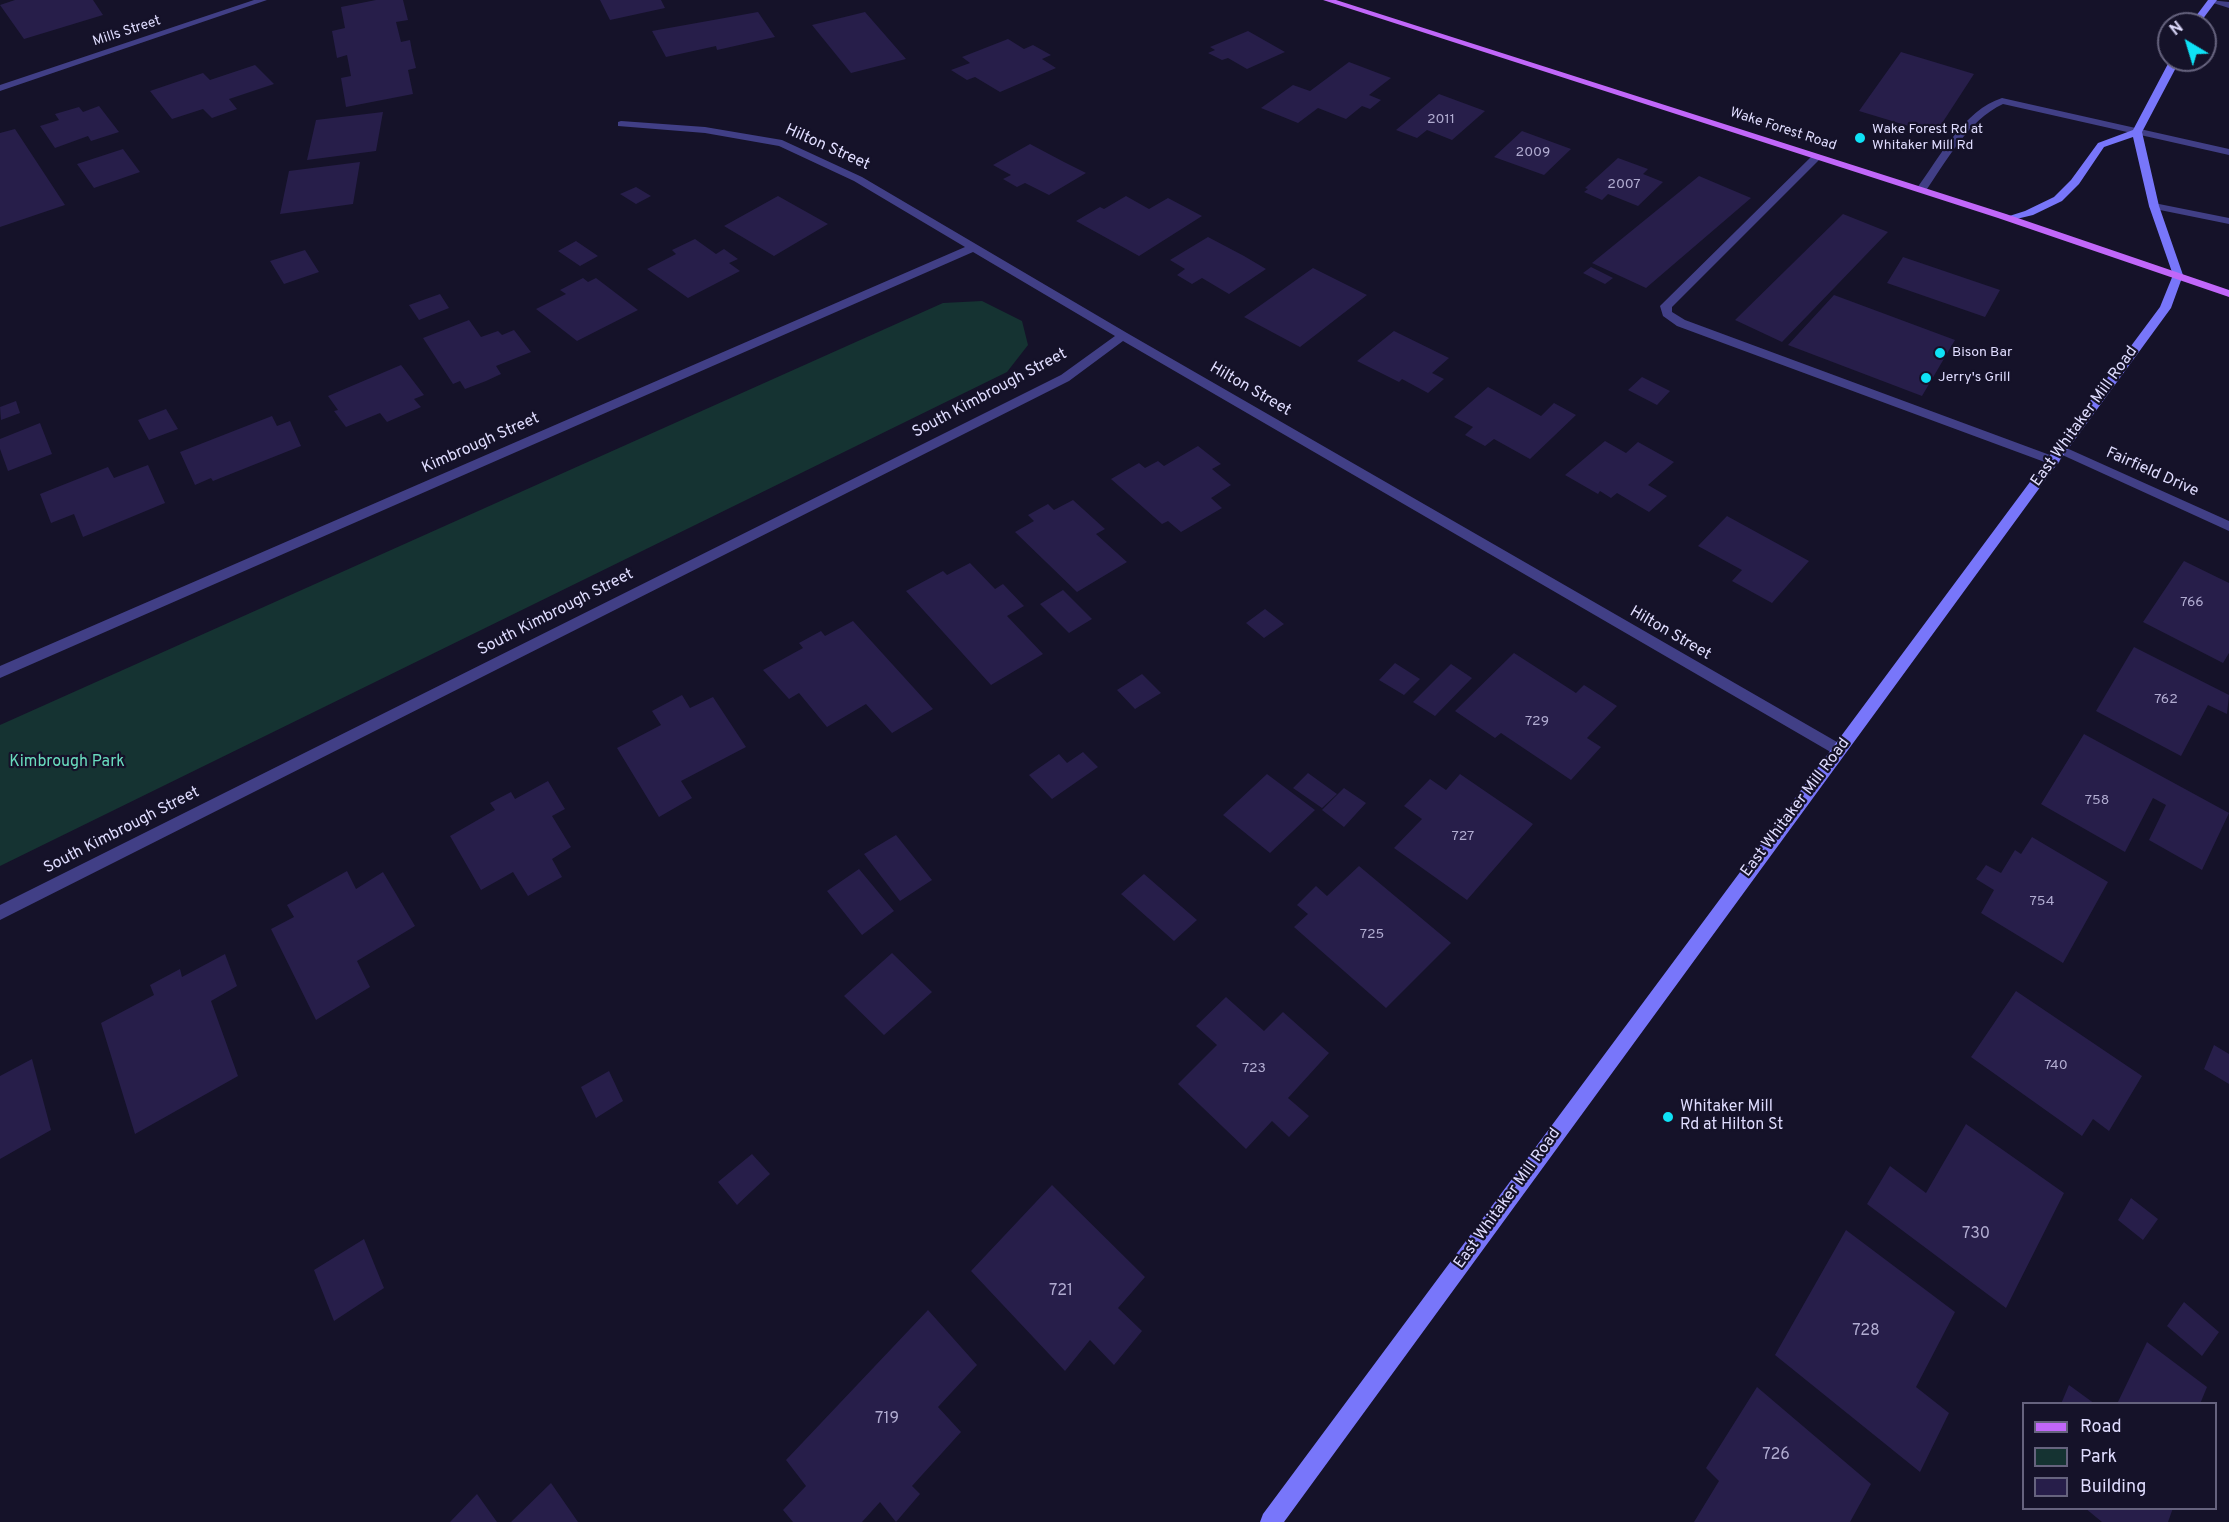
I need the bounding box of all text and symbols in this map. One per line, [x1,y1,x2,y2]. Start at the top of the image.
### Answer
north arrow [2157,12,2217,72]
street label: Mills Street [91,13,163,51]
text: N [2166,18,2188,41]
street label: Wake Forest Road [1728,105,1838,155]
house number: 2011 [1427,112,1455,128]
street label: Hilton Street [782,121,872,175]
place label: Wake Forest Rd at Whitaker Mill Rd [1872,122,1983,154]
marker: Wake Forest Rd at Whitaker Mill Rd [1853,131,1867,145]
house number: 2009 [1516,145,1550,161]
house number: 2007 [1607,177,1641,193]
street label: East Whitaker Mill Road [2028,343,2142,491]
street label: South Kimbrough Street [909,345,1071,443]
place label: Bison Bar [1952,345,2012,361]
marker: Bison Bar [1933,346,1947,360]
street label: Hilton Street [1206,359,1294,421]
place label: Jerry's Grill [1938,370,2010,386]
marker: Jerry's Grill [1919,371,1933,385]
street label: Kimbrough Street [419,409,543,479]
street label: Fairfield Drive [2103,444,2201,502]
street label: South Kimbrough Street [475,565,637,661]
house number: 766 [2180,595,2204,611]
street label: Hilton Street [1626,603,1714,665]
house number: 762 [2154,692,2178,708]
house number: 729 [1525,714,1549,730]
street label: East Whitaker Mill Road [1738,735,1854,881]
park label: Kimbrough Park [9,753,125,773]
street label: South Kimbrough Street [41,783,203,879]
house number: 758 [2085,793,2109,809]
house number: 727 [1452,829,1474,845]
house number: 754 [2030,894,2054,910]
house number: 725 [1360,927,1384,943]
house number: 740 [2044,1058,2068,1074]
house number: 723 [1242,1061,1266,1077]
place label: Whitaker Mill Rd at Hilton St [1680,1098,1783,1136]
marker: Whitaker Mill Rd at Hilton St [1661,1110,1675,1124]
street label: East Whitaker Mill Road [1451,1125,1565,1273]
house number: 730 [1962,1225,1990,1245]
house number: 721 [1049,1282,1073,1302]
house number: 728 [1852,1322,1880,1342]
legend [2022,1402,2217,1510]
house number: 719 [875,1410,899,1430]
text: Road [2080,1416,2122,1439]
house number: 726 [1762,1446,1790,1466]
text: Park [2080,1446,2117,1469]
text: Building [2080,1476,2146,1499]

